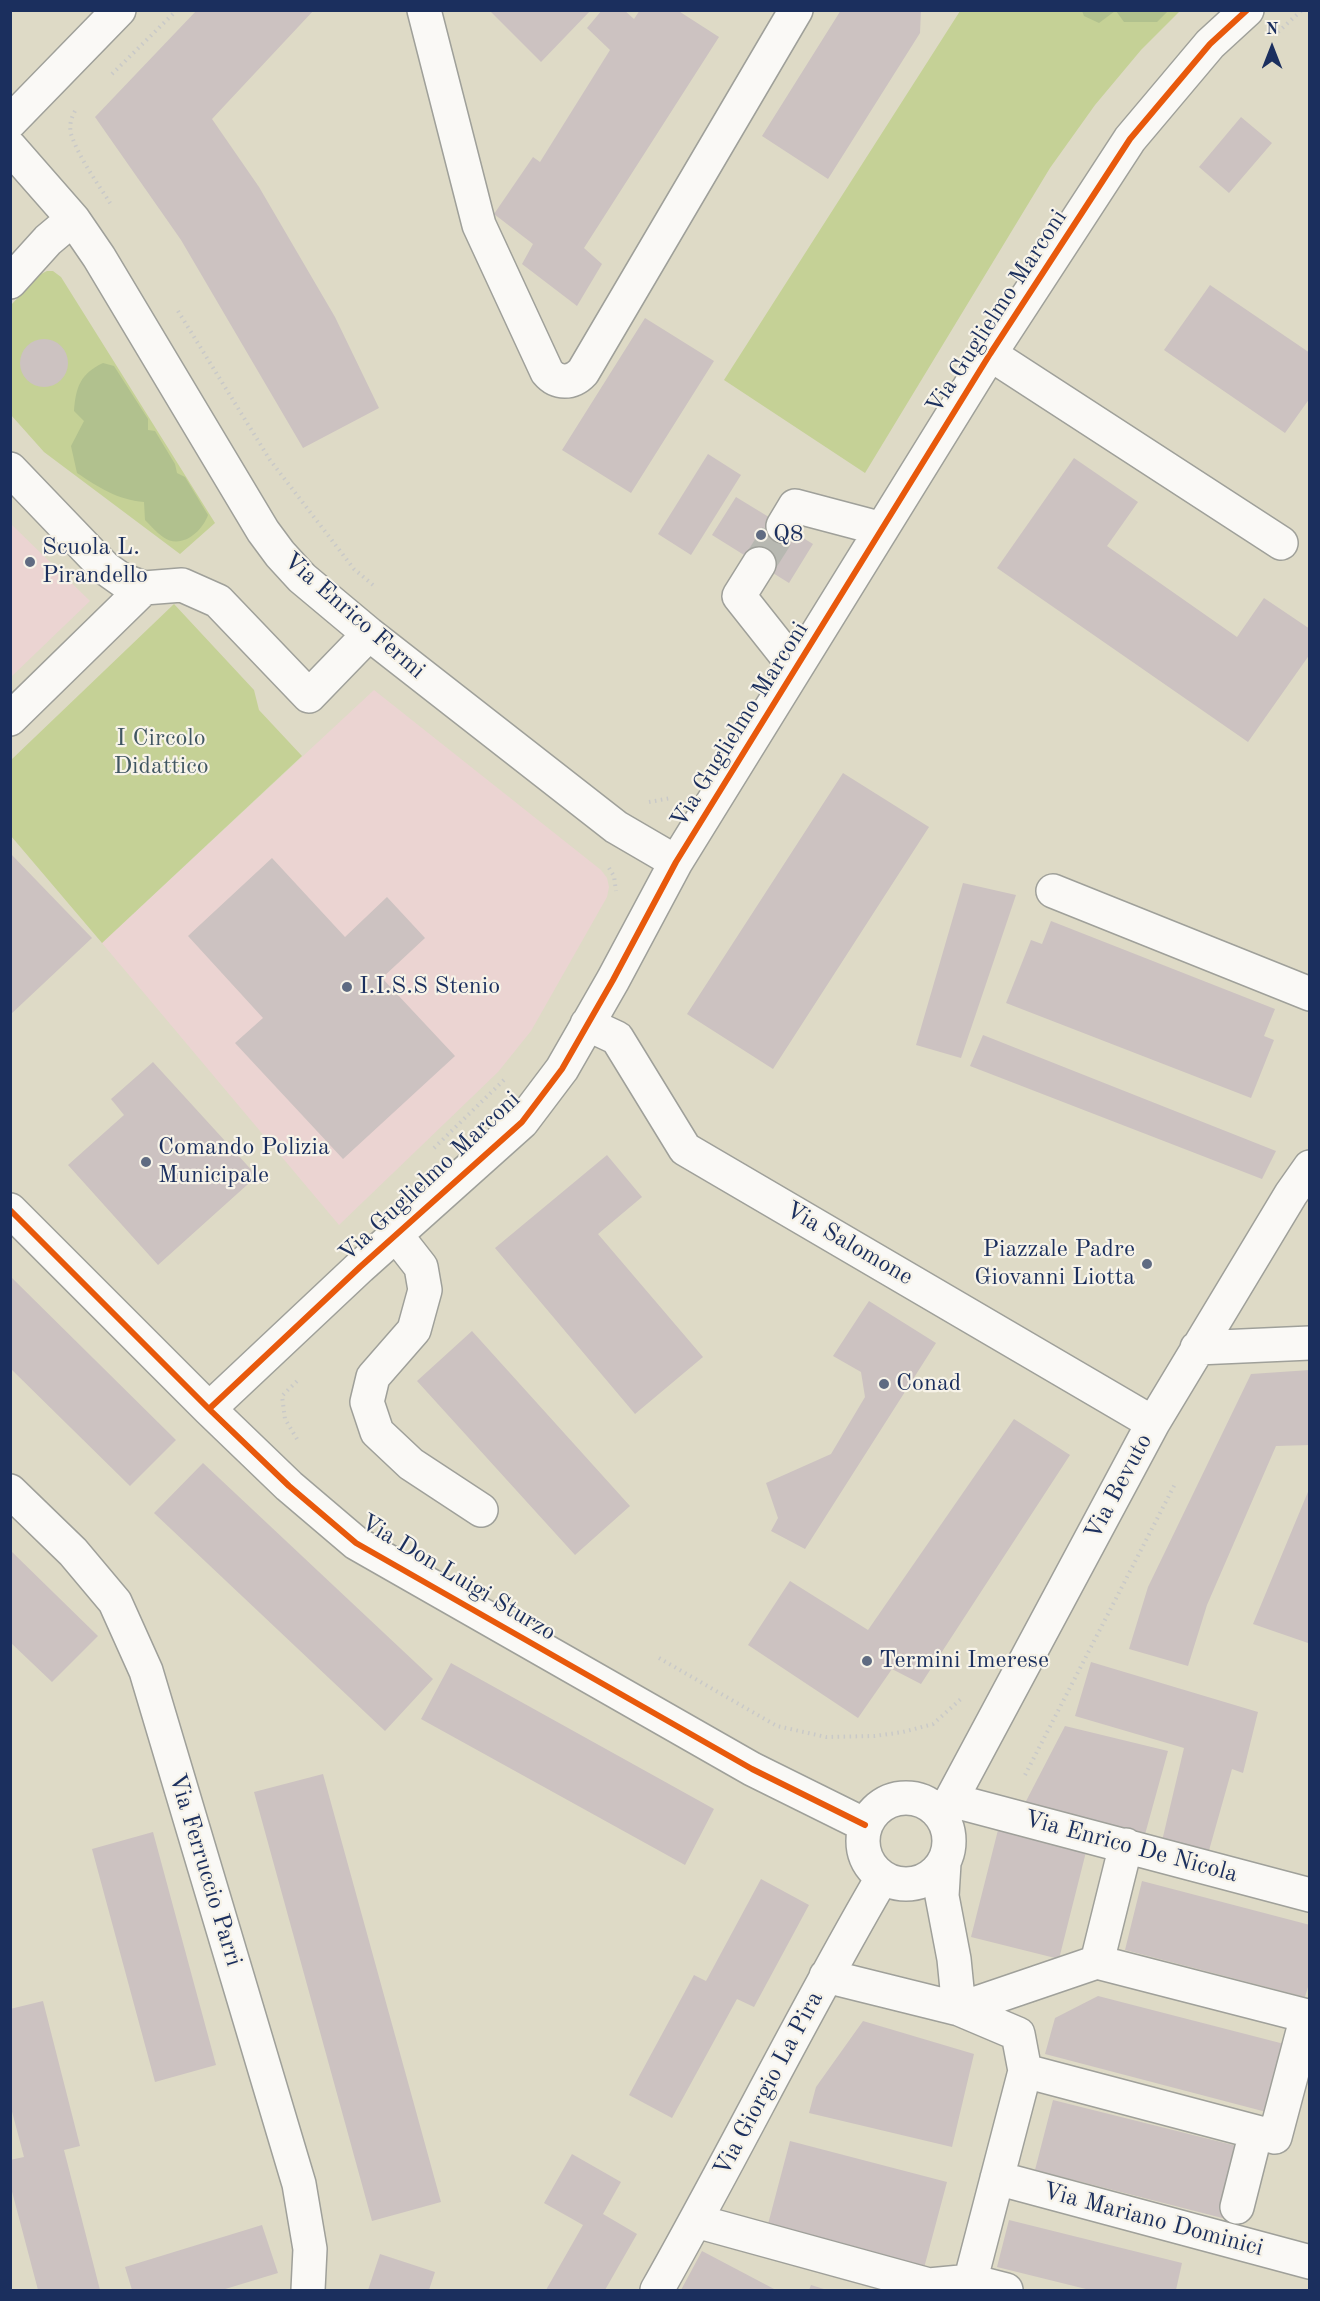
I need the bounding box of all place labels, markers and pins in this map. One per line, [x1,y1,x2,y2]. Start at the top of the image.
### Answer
place label: Q8 [773,521,804,549]
marker: Q8 [754,528,768,542]
place label: Scuola L. Pirandello [42,534,148,590]
marker: Scuola L. Pirandello [23,555,37,569]
place label: I.I.S.S Stenio [359,973,500,1001]
marker: I.I.S.S Stenio [340,980,354,994]
place label: Comando Polizia Municipale [158,1134,330,1190]
marker: Comando Polizia Municipale [139,1155,153,1169]
place label: Piazzale Padre Giovanni Liotta [974,1236,1135,1292]
marker: Piazzale Padre Giovanni Liotta [1140,1257,1154,1271]
place label: Conad [896,1370,961,1398]
marker: Conad [877,1377,891,1391]
place label: Termini Imerese [879,1647,1049,1675]
marker: Termini Imerese [860,1654,874,1668]

